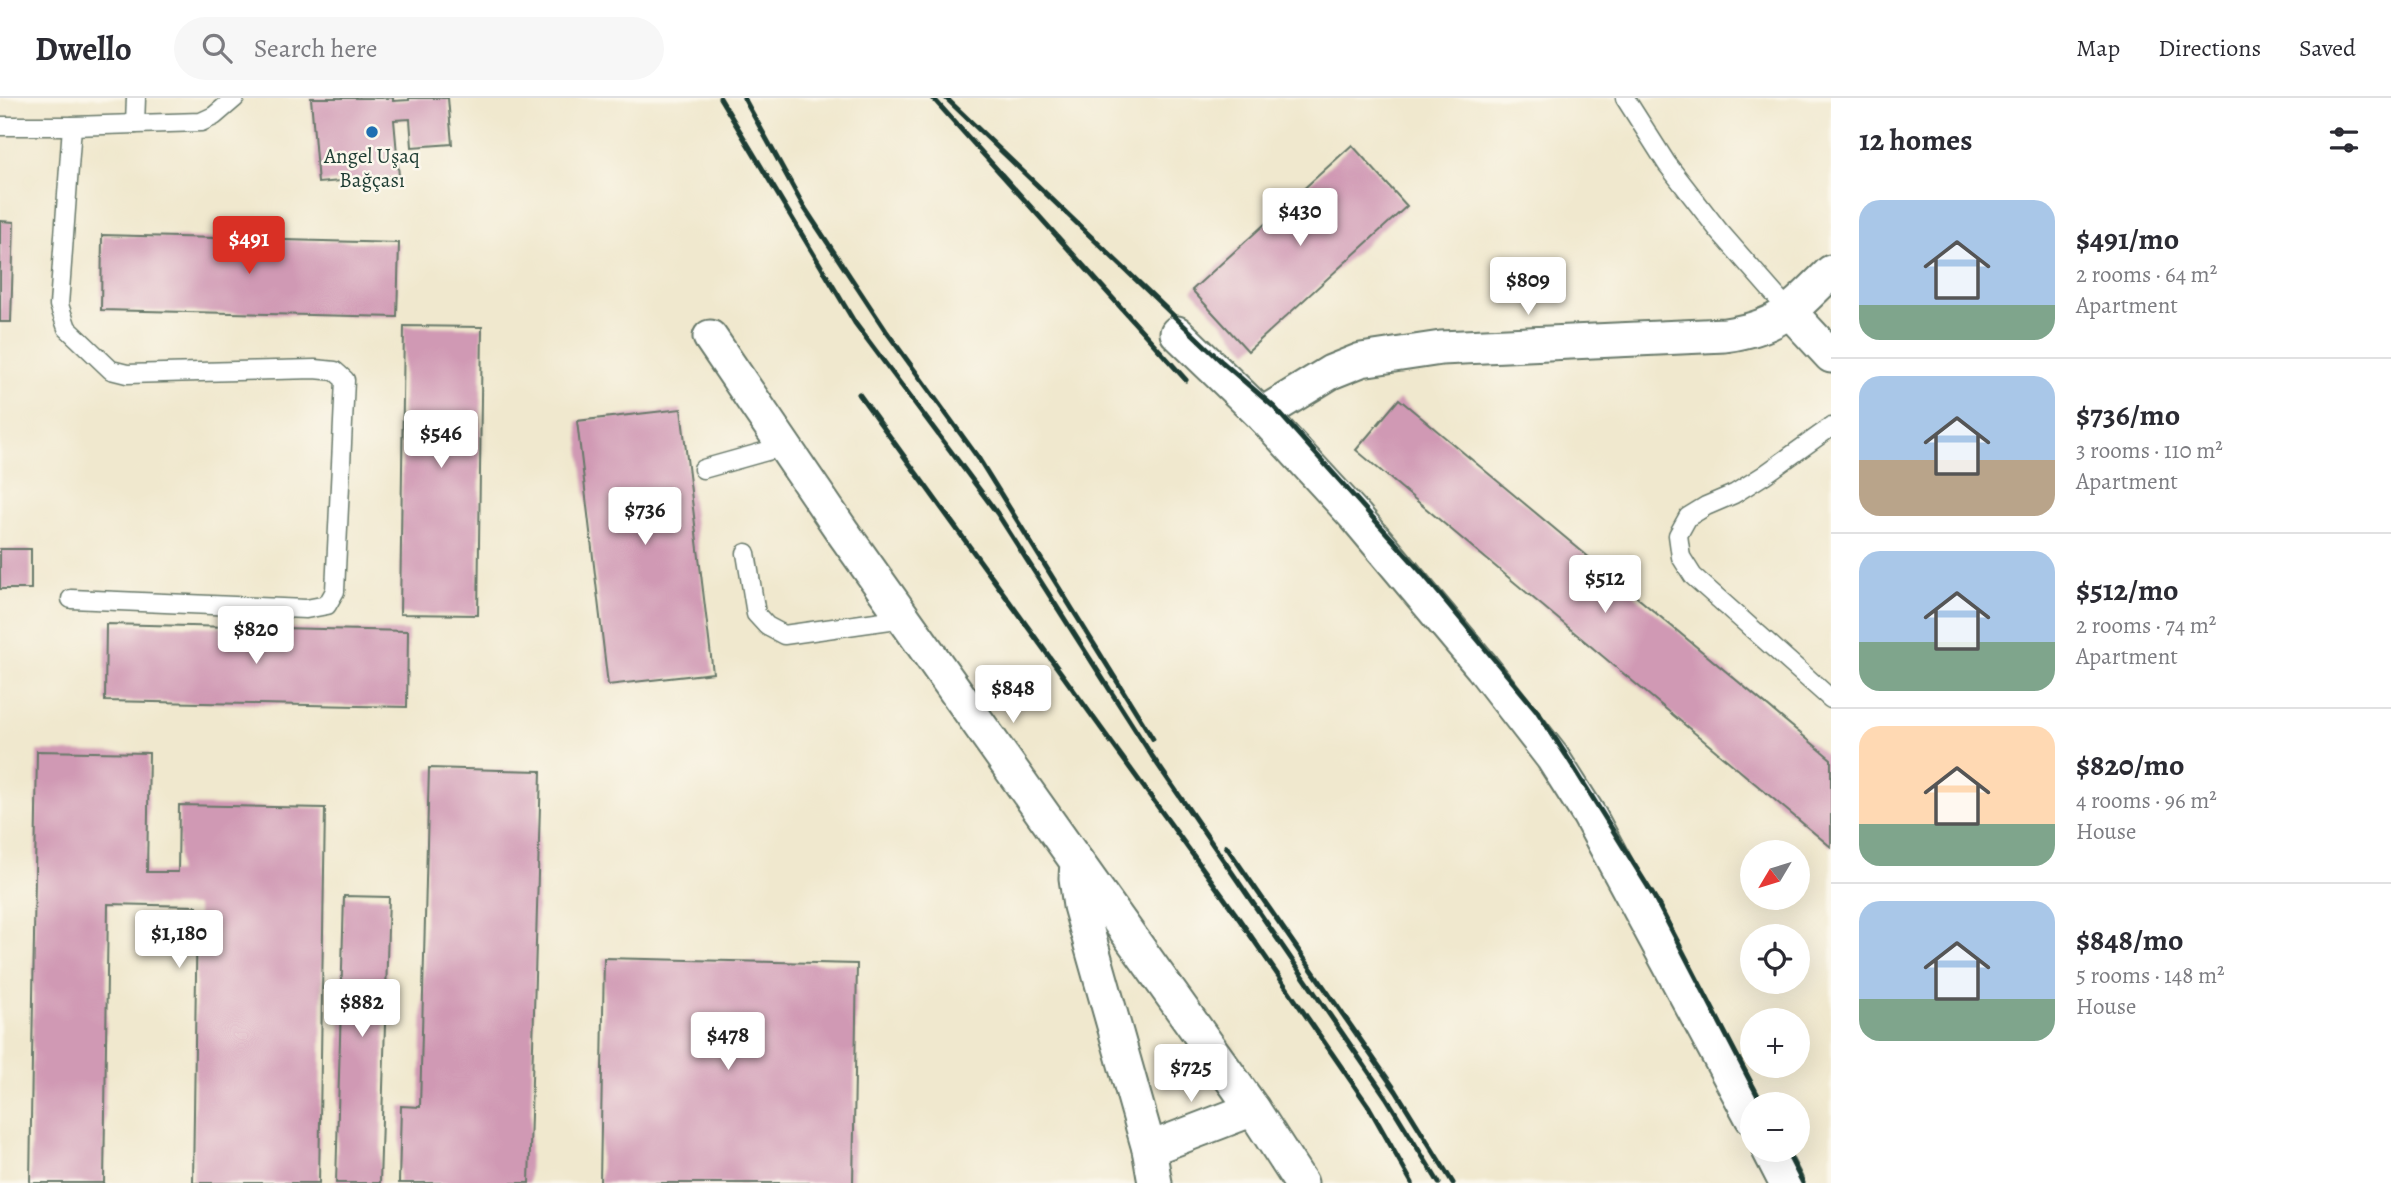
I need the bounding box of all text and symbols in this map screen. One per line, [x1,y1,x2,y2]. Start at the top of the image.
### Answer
search box [174,17,664,80]
text: Dwello [35,26,132,71]
icon: search [198,29,236,67]
text: Search here [254,31,377,66]
text: Map [2076,32,2120,64]
text: Directions [2158,32,2261,64]
text: Saved [2299,32,2356,64]
text: 12 homes [1859,120,1972,160]
icon: filters [2325,121,2363,159]
marker: Angel Uşaq Bağçası [364,124,380,140]
place label: Angel Uşaq Bağçası [323,142,420,194]
pin: $430 [1259,188,1341,248]
text: $430 [1279,195,1322,226]
pin: $491 [208,216,290,276]
text: $491/mo [2076,219,2179,259]
text: $491 [229,223,269,254]
icon: home [1915,228,1999,312]
pin: $809 [1487,258,1569,317]
text: 2 rooms · 64 m² [2076,259,2217,290]
text: $809 [1506,264,1550,295]
text: Apartment [2076,290,2178,321]
text: $736/mo [2076,395,2180,435]
icon: home [1915,404,1999,488]
pin: $546 [400,410,482,470]
text: $546 [420,417,462,448]
text: 3 rooms · 110 m² [2076,435,2223,466]
text: Apartment [2076,466,2178,497]
pin: $736 [604,488,686,547]
text: $736 [624,494,666,525]
pin: $512 [1564,556,1646,615]
text: $512 [1585,562,1625,593]
text: $512/mo [2076,570,2179,610]
icon: home [1915,579,1999,663]
pin: $820 [215,606,297,666]
text: 2 rooms · 74 m² [2076,610,2216,641]
text: $820 [234,613,278,644]
text: Apartment [2076,641,2178,672]
pin: $848 [972,666,1054,725]
text: $848 [991,672,1035,703]
text: $820/mo [2076,745,2184,785]
icon: home [1915,754,1999,838]
text: 4 rooms · 96 m² [2076,785,2217,816]
text: House [2076,816,2136,847]
north arrow [1740,840,1810,910]
map controls [1740,840,1810,1162]
pin: $1,180 [122,910,236,970]
text: $1,180 [151,917,207,948]
text: $848/mo [2076,920,2183,960]
button: locate [1740,924,1810,994]
icon: home [1915,929,1999,1013]
text: 5 rooms · 148 m² [2076,960,2225,991]
pin: $882 [321,979,403,1039]
text: $882 [340,986,384,1017]
text: House [2076,991,2136,1022]
button: + [1740,1008,1810,1078]
pin: $478 [687,1012,769,1072]
text: $478 [707,1019,749,1050]
pin: $725 [1150,1044,1232,1104]
text: $725 [1170,1051,1212,1082]
button: − [1740,1092,1810,1162]

